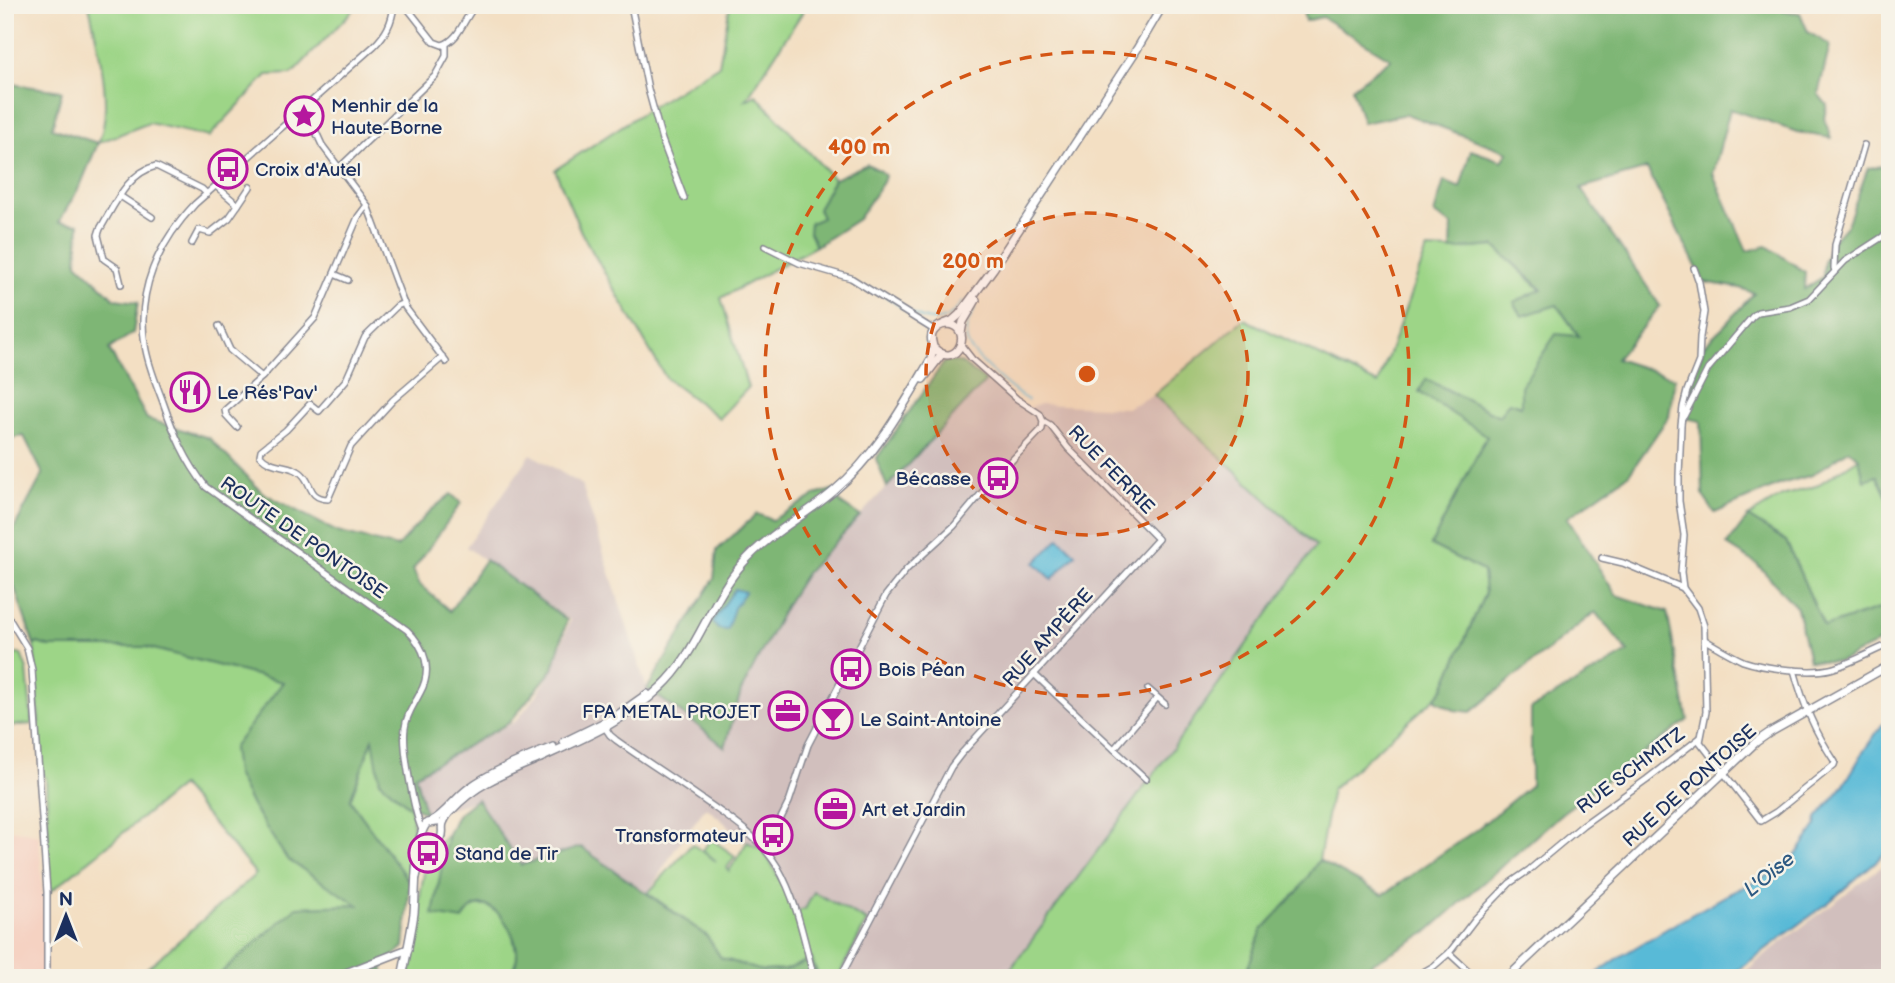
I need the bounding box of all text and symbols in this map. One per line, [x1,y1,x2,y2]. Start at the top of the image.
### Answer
place icon: Menhir de la Haute-Borne [283,95,325,137]
place label: Menhir de la Haute-Borne [331,95,442,140]
text: 400 m [828,135,890,160]
bus stop icon: Croix d'Autel [207,148,249,190]
place label: Croix d'Autel [255,159,361,182]
text: 200 m [942,249,1004,274]
centre of rings [1075,362,1099,386]
restaurant icon: Le Rés'Pav' [169,371,211,413]
place label: Le Rés'Pav' [217,382,318,405]
street label: RUE FERRIE [1063,421,1159,519]
bus stop icon: Bécasse [977,457,1019,499]
place label: Bécasse [896,468,971,491]
street label: ROUTE DE PONTOISE [216,472,391,604]
street label: RUE AMPÈRE [997,583,1098,692]
bus stop icon: Bois Péan [830,648,872,690]
place label: Bois Péan [878,659,965,682]
office icon: FPA METAL PROJET [767,690,809,732]
bar icon: Le Saint-Antoine [812,698,854,740]
place label: FPA METAL PROJET [582,701,762,724]
place label: Le Saint-Antoine [860,709,1001,732]
street label: RUE DE PONTOISE [1618,720,1762,852]
street label: RUE SCHMITZ [1572,723,1690,819]
office icon: Art et Jardin [814,788,856,830]
place label: Art et Jardin [862,799,966,822]
bus stop icon: Transformateur [752,814,794,856]
place label: Transformateur [615,825,747,848]
bus stop icon: Stand de Tir [407,832,449,874]
place label: Stand de Tir [455,843,559,866]
water label: L'Oise [1739,846,1800,902]
north arrow [32,881,102,951]
text: N [59,889,73,912]

